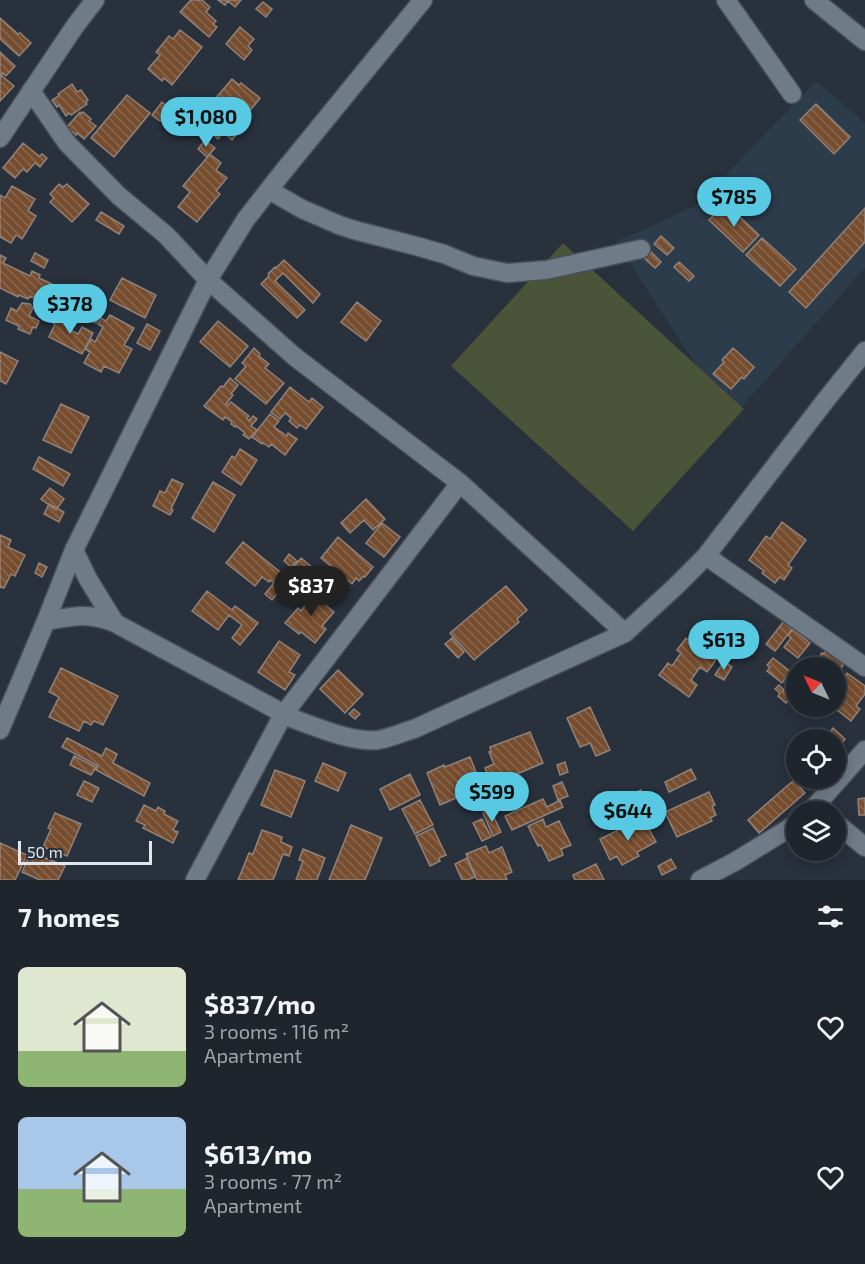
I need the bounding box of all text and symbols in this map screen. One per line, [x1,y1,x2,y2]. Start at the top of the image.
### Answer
pin: $1,080 [157,97,255,148]
text: $1,080 [175,104,237,128]
pin: $785 [698,177,770,228]
text: $785 [711,184,757,208]
pin: $378 [34,284,106,335]
text: $378 [47,291,93,315]
pin: $837 [275,566,347,617]
text: $837 [288,573,334,597]
pin: $613 [688,620,760,671]
text: $613 [702,627,746,651]
north arrow [786,657,846,717]
map controls [786,657,846,861]
button: locate [786,729,846,789]
pin: $599 [456,772,528,823]
text: $599 [469,779,515,803]
pin: $644 [592,791,664,842]
text: $644 [604,798,652,822]
button: layers [786,801,846,861]
scale bar [18,838,152,866]
text: 50 m [27,842,63,861]
icon: filters [814,900,847,933]
text: 7 homes [18,901,120,932]
text: $837/mo [204,988,316,1019]
icon: home [66,991,138,1063]
icon: heart [814,1011,847,1044]
text: 3 rooms · 116 m² [204,1019,349,1043]
text: Apartment [204,1043,302,1067]
text: $613/mo [204,1138,312,1169]
icon: home [66,1141,138,1213]
icon: heart [814,1161,847,1194]
text: 3 rooms · 77 m² [204,1169,342,1193]
text: Apartment [204,1193,302,1217]

